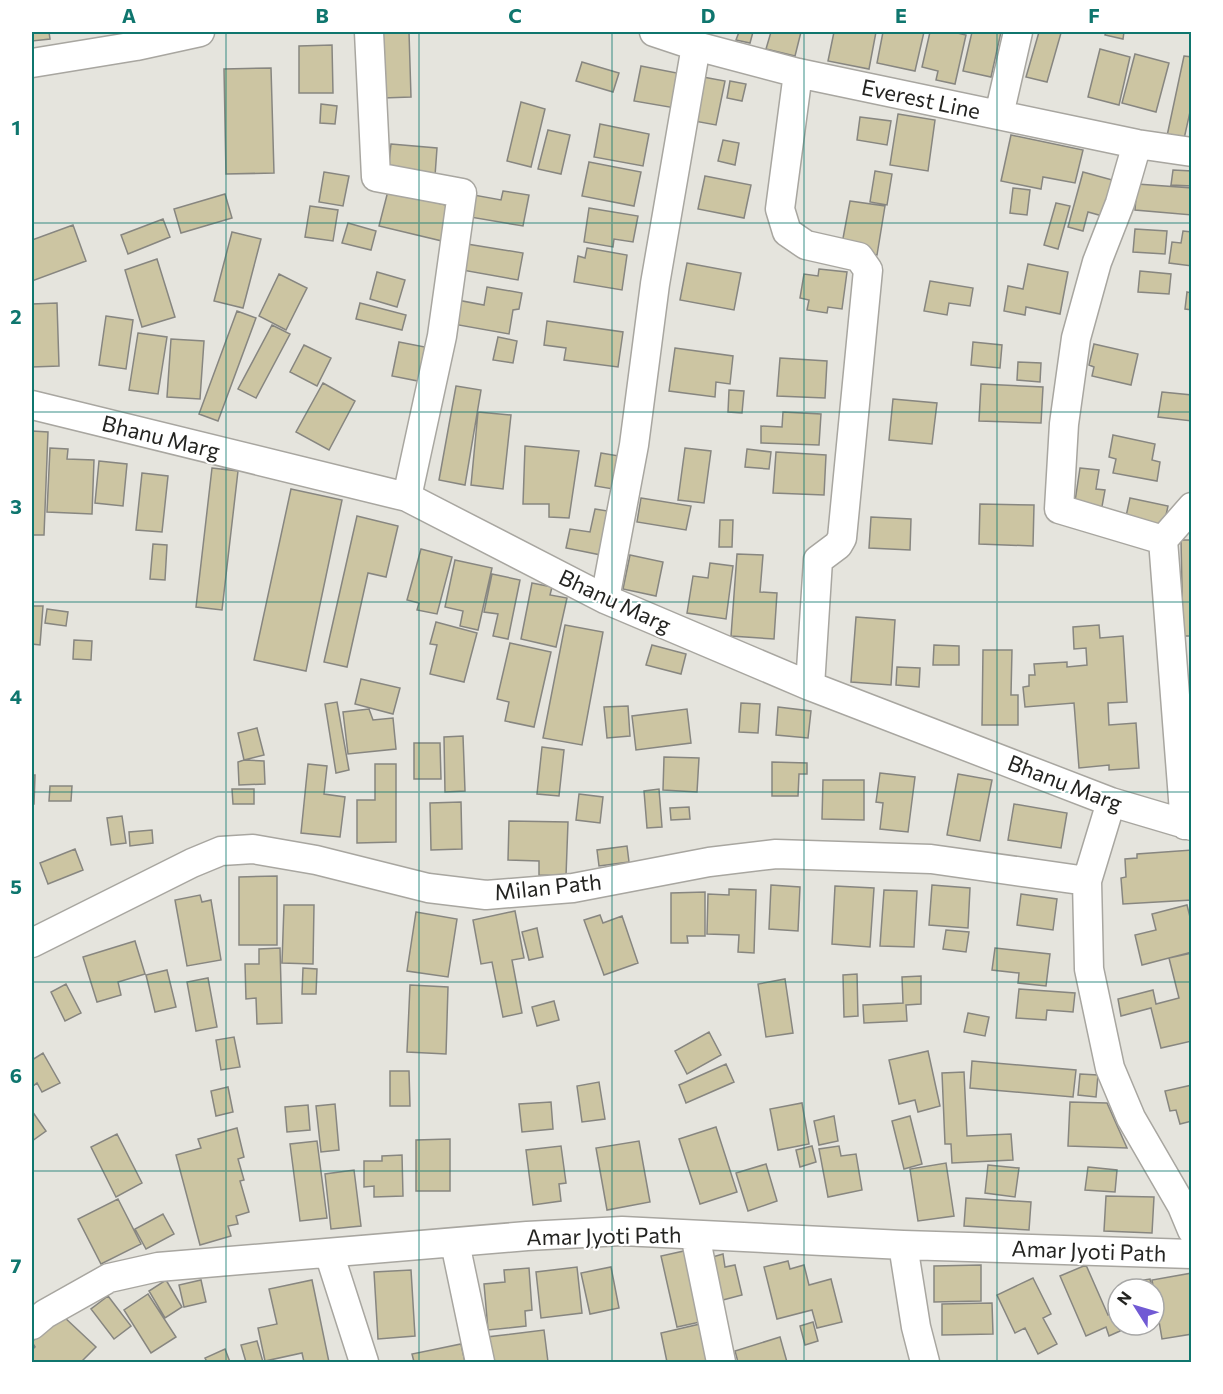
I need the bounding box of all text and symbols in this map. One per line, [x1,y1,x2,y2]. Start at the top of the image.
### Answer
text: A [122,3,136,27]
text: B [315,3,329,27]
text: C [508,3,522,27]
text: D [701,3,715,27]
text: E [895,3,907,27]
text: F [1088,3,1100,27]
street label: Everest Line [859,73,983,124]
text: 1 [11,115,21,139]
text: 2 [10,304,22,328]
street label: Bhanu Marg [99,409,223,464]
text: 3 [10,494,22,518]
street label: Bhanu Marg [555,563,676,638]
text: 4 [10,684,22,708]
street label: Bhanu Marg [1004,748,1126,817]
street label: Milan Path [493,867,603,906]
text: 5 [10,874,22,898]
text: 6 [10,1063,22,1087]
street label: Amar Jyoti Path [526,1221,682,1250]
street label: Amar Jyoti Path [1011,1234,1167,1267]
text: 7 [11,1253,22,1277]
north arrow [1106,1277,1166,1337]
text: N [1112,1287,1135,1308]

